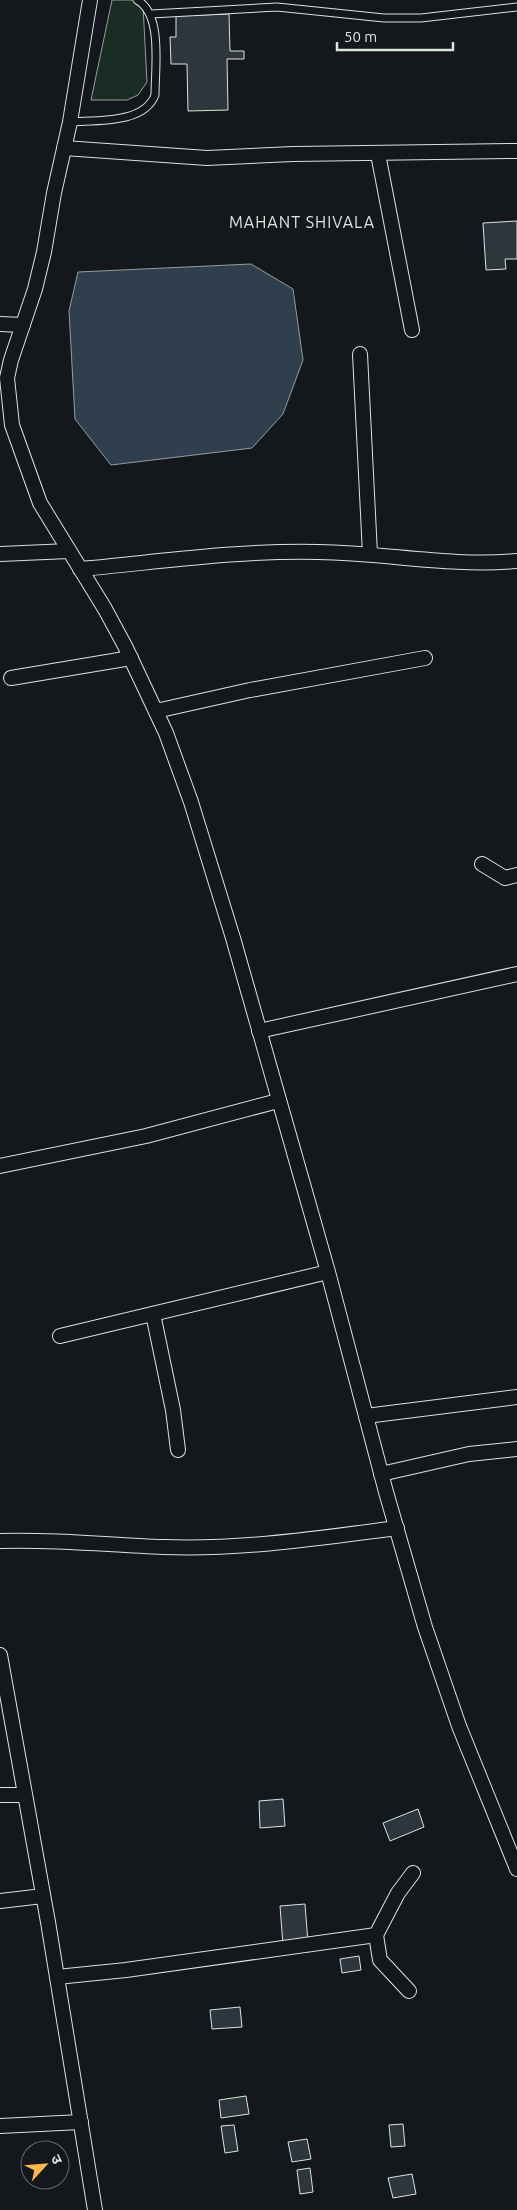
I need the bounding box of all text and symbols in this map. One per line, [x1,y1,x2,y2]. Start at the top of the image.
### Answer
scale bar [337,20,453,52]
text: 50 m [344,28,377,45]
district label: MAHANT SHIVALA [229,213,375,231]
north arrow [20,2140,70,2190]
text: उ [48,2152,66,2167]

